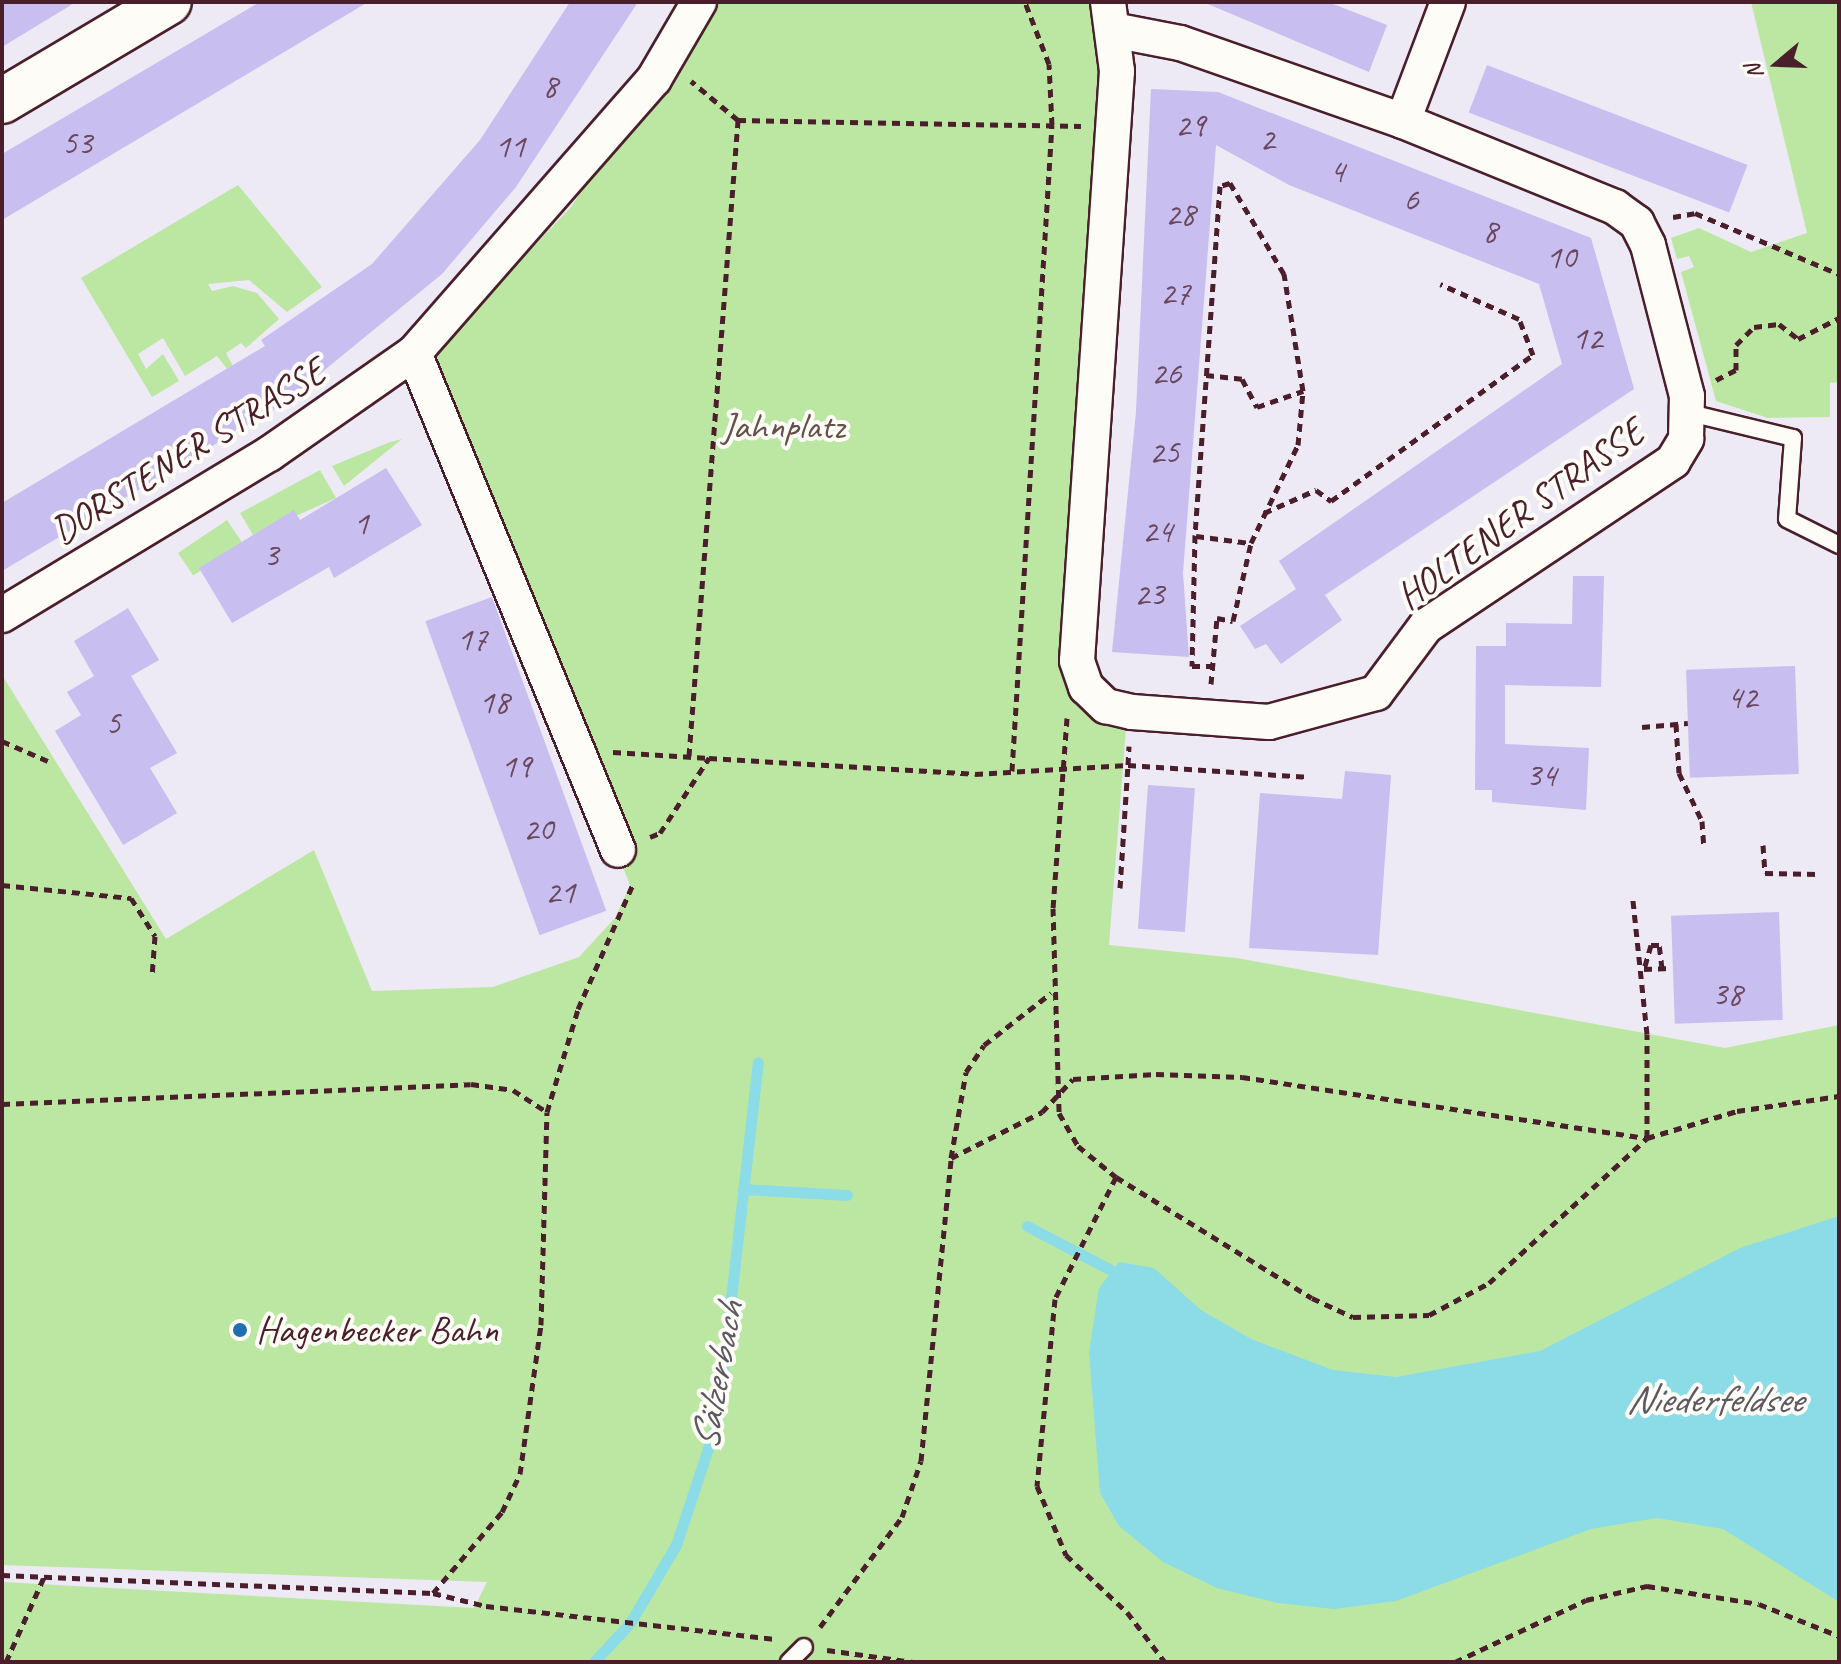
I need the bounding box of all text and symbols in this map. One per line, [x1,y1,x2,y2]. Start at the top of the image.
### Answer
north arrow [1737,24,1817,104]
text: N [1739,61,1770,83]
house number: 8 [542,66,558,106]
house number: 29 [1175,105,1205,145]
house number: 2 [1259,119,1275,159]
house number: 53 [62,123,92,163]
house number: 11 [495,126,525,166]
house number: 4 [1329,151,1345,191]
house number: 6 [1403,179,1419,219]
house number: 28 [1165,194,1195,234]
house number: 8 [1482,211,1498,251]
house number: 10 [1546,237,1576,277]
house number: 27 [1160,273,1190,313]
house number: 12 [1572,318,1602,358]
street label: DORSTENER STRASSE [42,348,334,554]
house number: 26 [1151,353,1181,393]
park label: Jahnplatz [721,403,845,449]
street label: HOLTENER STRASSE [1388,409,1652,619]
house number: 25 [1149,432,1179,472]
house number: 1 [353,503,369,543]
house number: 24 [1142,511,1172,551]
house number: 3 [263,535,279,575]
house number: 23 [1134,574,1164,614]
house number: 17 [457,619,487,659]
house number: 42 [1727,677,1757,717]
house number: 18 [479,682,509,722]
house number: 5 [105,703,121,743]
house number: 19 [501,746,531,786]
house number: 34 [1526,755,1556,795]
house number: 20 [523,809,553,849]
house number: 21 [545,872,575,912]
house number: 38 [1712,974,1742,1014]
water label: Sälzerbach [680,1298,754,1454]
place label: Hagenbecker Bahn [256,1307,500,1353]
marker: Hagenbecker Bahn [231,1321,249,1339]
water label: Niederfeldsee [1626,1375,1802,1423]

